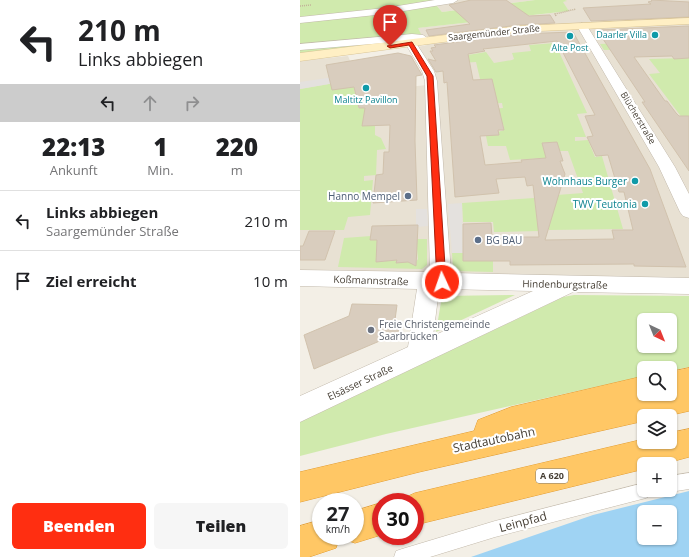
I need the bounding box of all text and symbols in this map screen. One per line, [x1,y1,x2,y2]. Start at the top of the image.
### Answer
pin [373,5,407,46]
text: 210 m [78,11,161,49]
icon: arrive [379,11,401,33]
icon: left [12,16,64,68]
street label: Saargemünder Straße [448,21,540,44]
place label: Daarler Villa [596,28,647,41]
marker: Daarler Villa [650,30,660,40]
marker: Alte Post [565,31,575,41]
place label: Alte Post [552,41,588,54]
text: Links abbiegen [78,47,203,71]
marker: Maltitz Pavillon [361,83,371,93]
street label: Blücherstraße [618,89,659,146]
icon: left [97,92,119,114]
icon: ahead [139,92,161,114]
icon: right [181,92,203,114]
place label: Maltitz Pavillon [334,93,398,106]
text: 22:13 [42,130,105,163]
text: 1 [153,130,168,163]
text: 220 [216,130,258,163]
text: Ankunft [50,161,98,179]
text: Min. [147,161,174,179]
text: m [231,161,243,179]
place label: Wohnhaus Burger [542,174,627,188]
marker: Wohnhaus Burger [630,176,640,186]
place label: Hanno Mempel [328,189,400,203]
marker: Hanno Mempel [403,191,413,201]
place label: TWV Teutonia [573,197,637,211]
marker: TWV Teutonia [640,199,650,209]
text: Links abbiegen [46,202,158,222]
icon: left [12,210,34,232]
text: 210 m [244,211,288,231]
text: Saargemünder Straße [46,222,179,240]
place label: BG BAU [486,233,522,247]
marker: BG BAU [473,235,483,245]
position arrow [421,261,463,303]
icon: arrive [12,270,34,292]
text: Ziel erreicht [46,271,137,291]
text: 10 m [253,271,288,291]
street label: Koßmannstraße [333,272,409,288]
street label: Hindenburgstraße [522,276,608,292]
north arrow [637,313,677,353]
map controls [637,313,677,545]
place label: Freie Christengemeinde Saarbrücken [379,317,490,343]
marker: Freie Christengemeinde Saarbrücken [366,325,376,335]
street label: Elsässer Straße [325,361,395,403]
button: search [637,361,677,401]
button: layers [637,409,677,449]
street label: Stadtautobahn [451,423,536,456]
button: + [637,457,677,497]
road number: A 620 [536,469,568,483]
speed limit sign: 30 [372,493,424,545]
text: 27 [327,500,349,527]
button: Beenden [12,503,146,549]
button: Teilen [154,503,288,549]
button: − [637,505,677,545]
street label: Leinpfad [497,507,549,536]
text: km/h [326,522,350,536]

